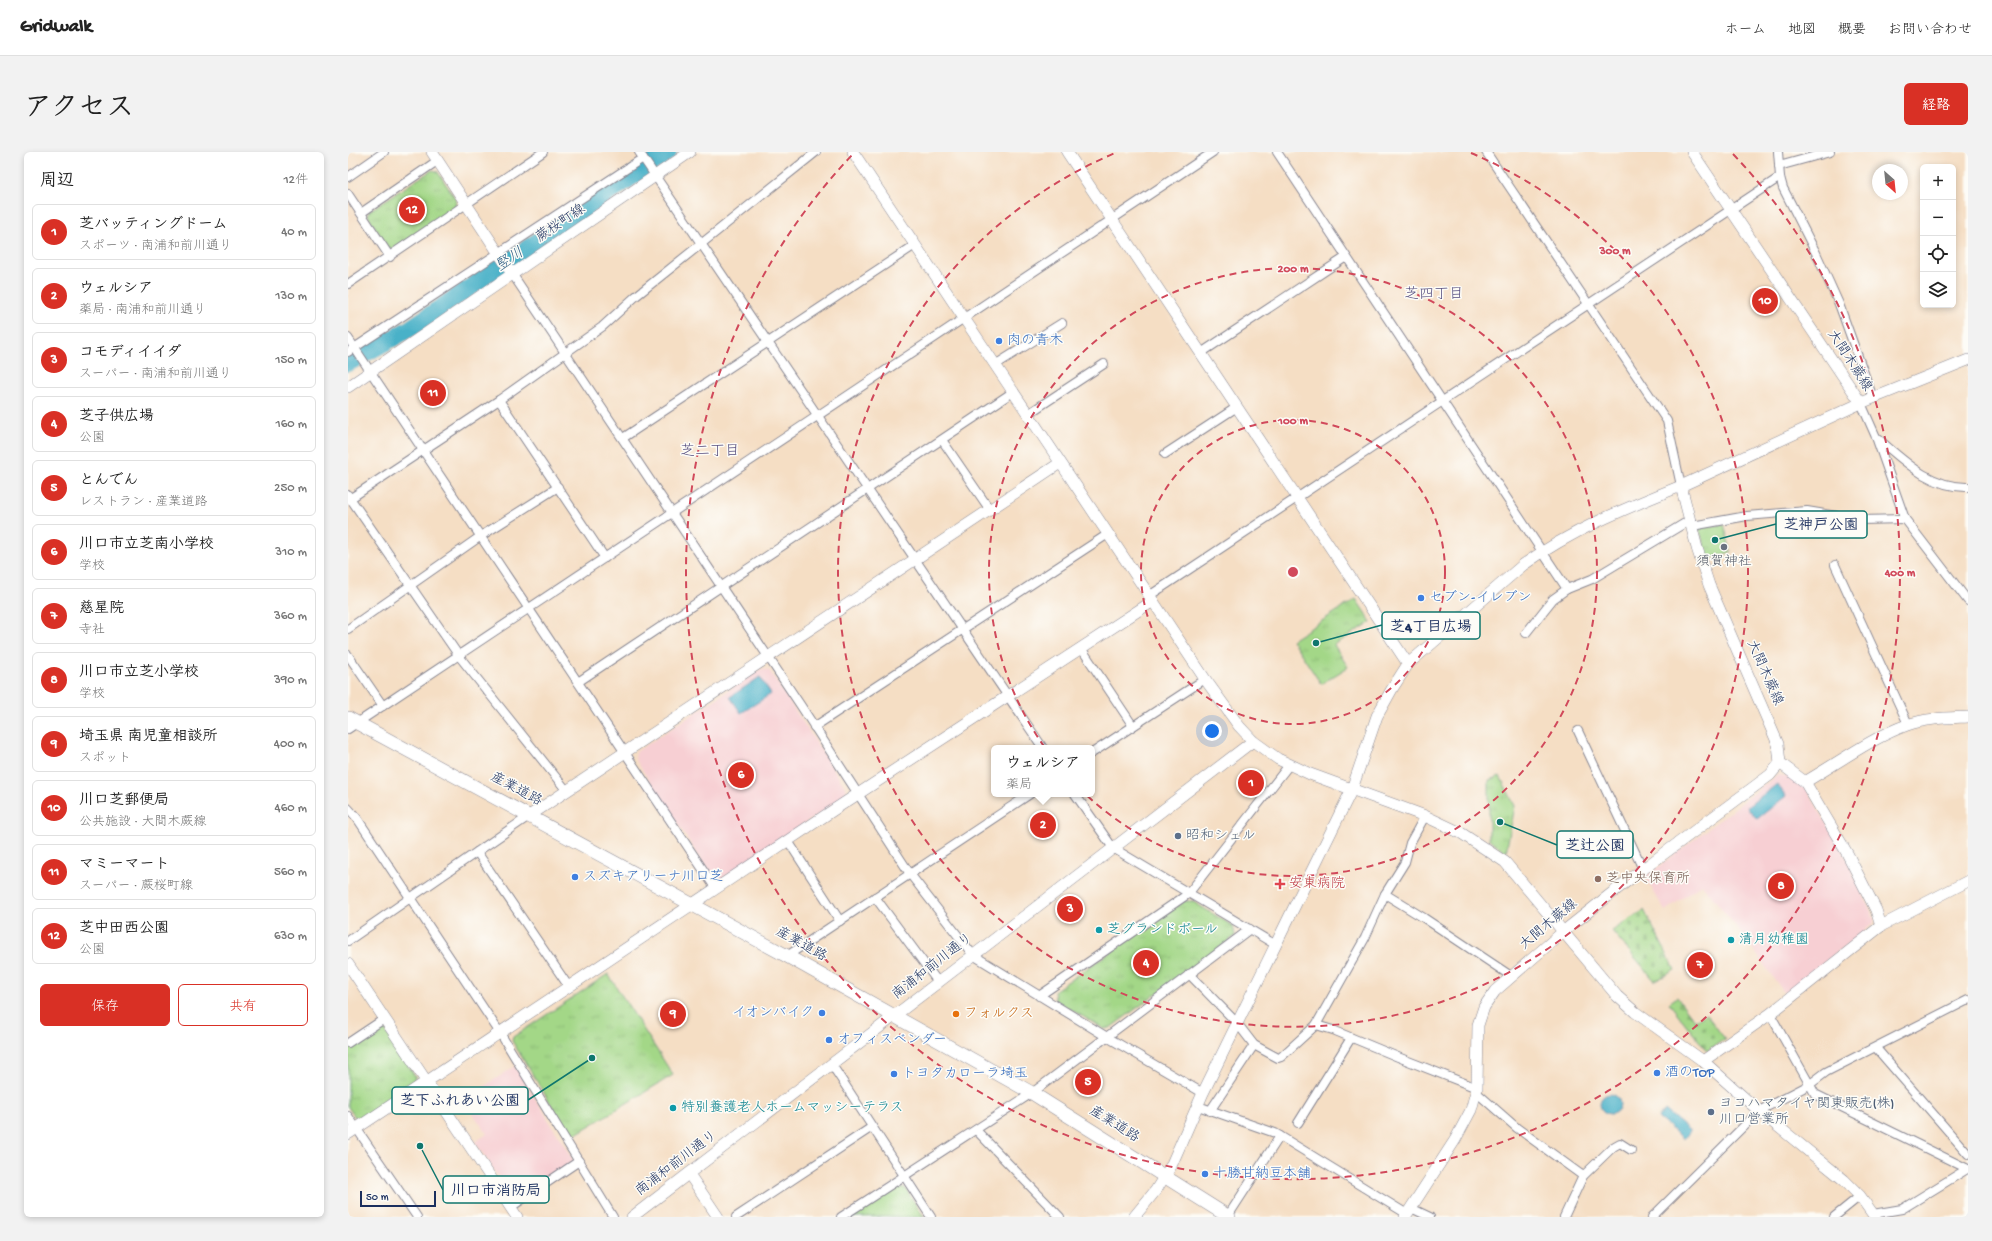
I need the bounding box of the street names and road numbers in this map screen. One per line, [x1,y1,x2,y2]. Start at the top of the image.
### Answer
street label: 蕨桜町線 [533,201,589,247]
street label: 大間木蕨線 [1823,327,1875,395]
street label: 大間木蕨線 [1742,638,1786,708]
street label: 産業道路 [487,769,545,811]
street label: 大間木蕨線 [1517,896,1581,954]
street label: 産業道路 [772,924,830,966]
street label: 南浦和前川通り [889,930,977,1004]
street label: 産業道路 [1086,1103,1142,1147]
street label: 南浦和前川通り [633,1128,721,1200]

